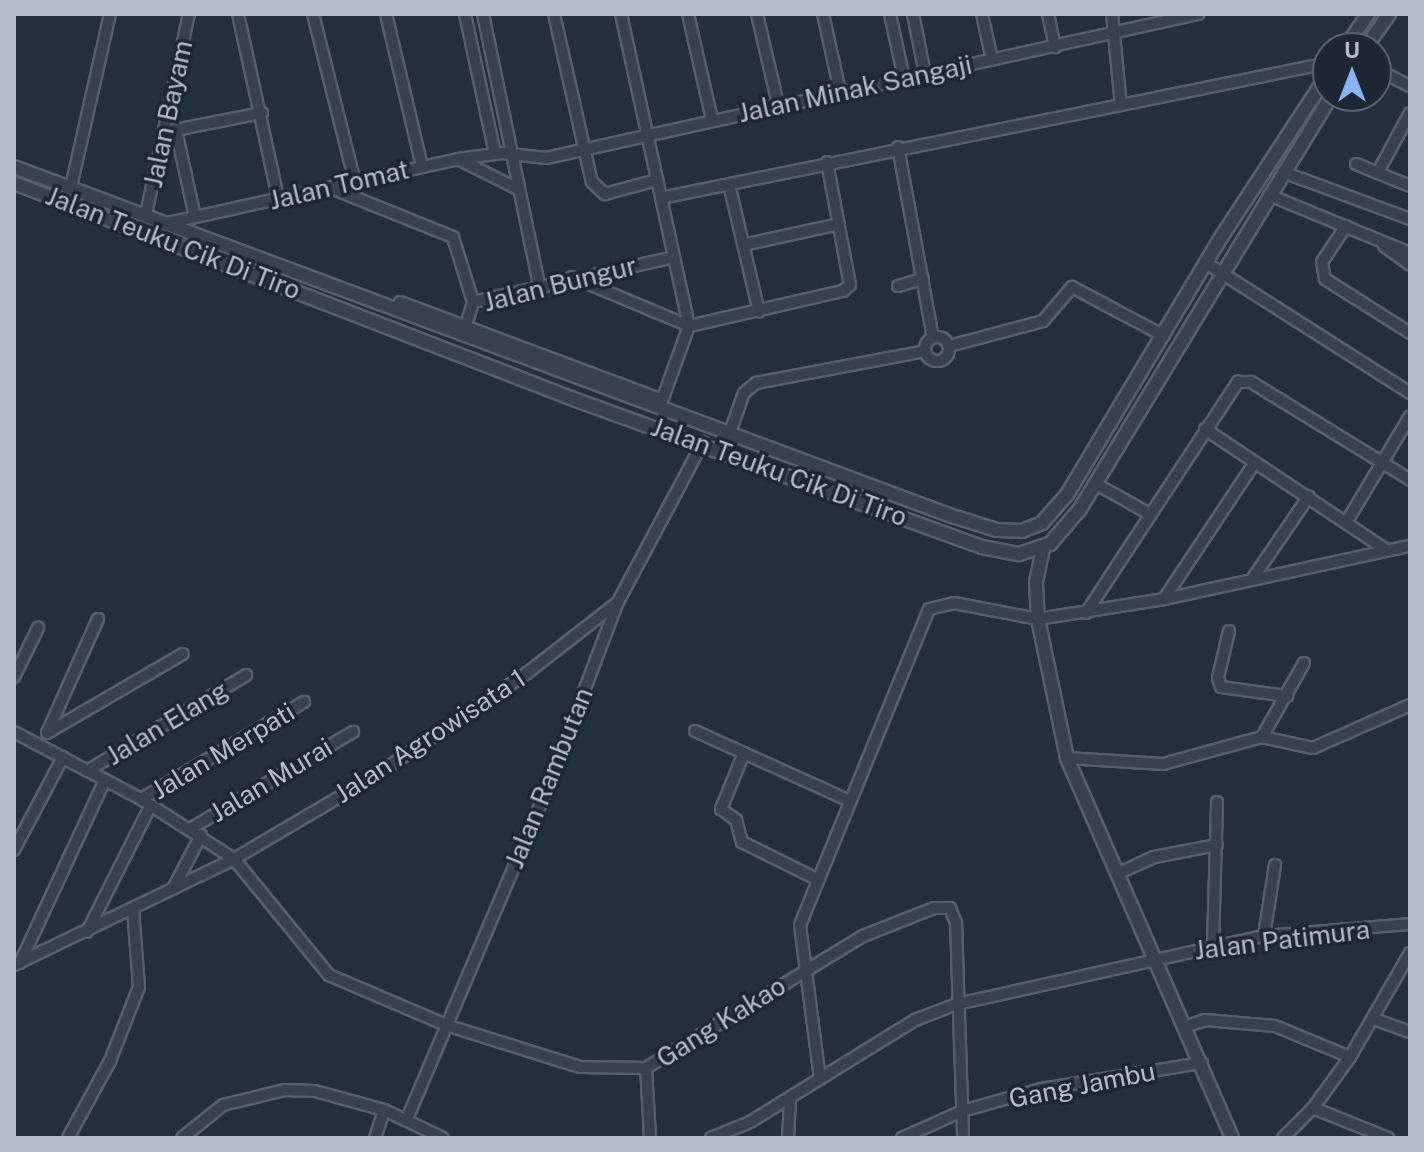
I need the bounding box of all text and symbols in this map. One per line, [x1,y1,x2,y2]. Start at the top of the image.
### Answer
north arrow [1312,32,1392,112]
text: U [1344,37,1360,63]
street label: Jalan Bayam [137,38,199,190]
street label: Jalan Minak Sangaji [735,49,975,129]
street label: Jalan Tomat [266,154,412,216]
street label: Jalan Teuku Cik Di Tiro [41,180,305,306]
street label: Jalan Bungur [480,250,640,318]
street label: Jalan Teuku Cik Di Tiro [647,411,911,533]
street label: Jalan Agrowisata 1 [329,663,531,809]
street label: Jalan Elang [100,674,234,772]
street label: Jalan Rambutan [499,683,599,873]
street label: Jalan Merpati [146,696,300,806]
street label: Jalan Murai [204,731,338,829]
street label: Jalan Patimura [1192,914,1372,966]
street label: Gang Kakao [651,970,791,1074]
street label: Gang Jambu [1006,1056,1158,1114]

